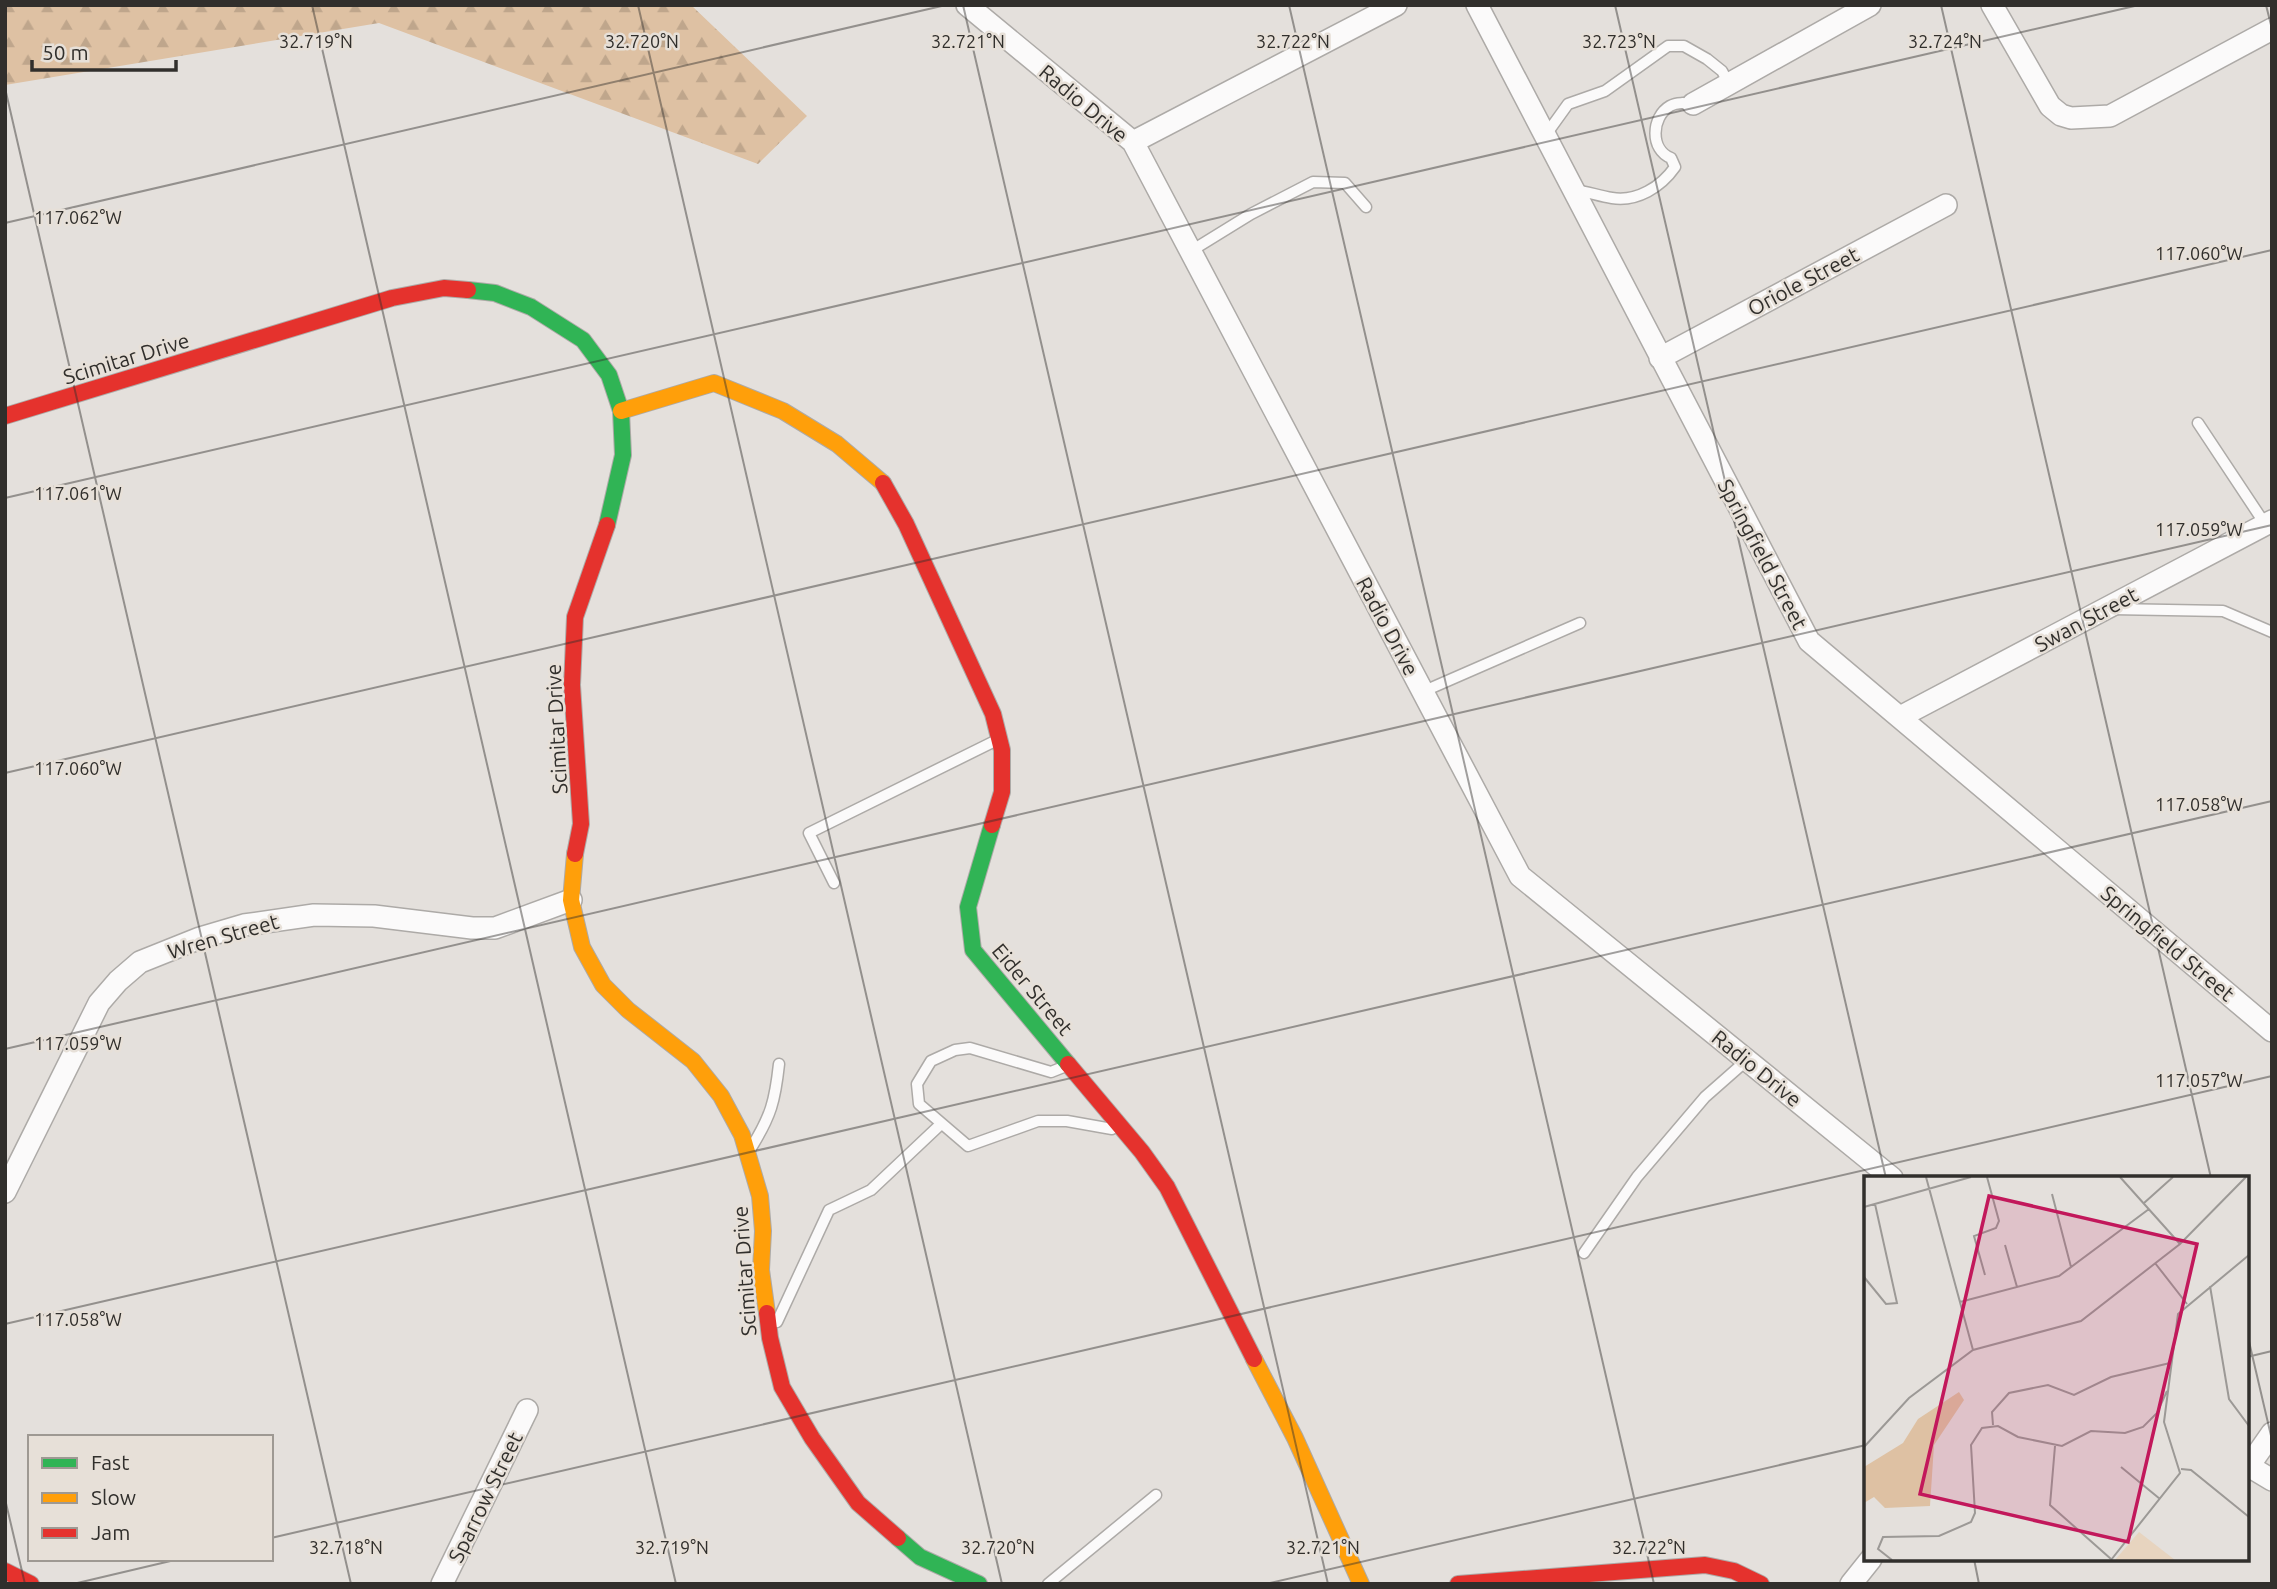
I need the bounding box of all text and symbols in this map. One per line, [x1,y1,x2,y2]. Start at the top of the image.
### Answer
scale bar [32,28,175,72]
text: 32.719°N [279,31,353,51]
text: 32.720°N [605,31,679,51]
text: 32.721°N [931,31,1005,51]
text: 32.722°N [1256,31,1330,51]
text: 32.723°N [1582,31,1656,51]
text: 32.724°N [1908,31,1982,51]
text: 50 m [42,40,89,64]
street label: Radio Drive [1035,59,1133,147]
text: 117.062°W [34,207,122,227]
street label: Oriole Street [1743,242,1863,320]
text: 117.060°W [2155,243,2243,263]
street label: Scimitar Drive [60,327,192,389]
street label: Springfield Street [1713,475,1813,633]
text: 117.061°W [34,483,122,503]
text: 117.059°W [2155,519,2243,539]
street label: Radio Drive [1352,573,1424,679]
street label: Swan Street [2030,582,2142,656]
street label: Scimitar Drive [541,663,571,795]
text: 117.060°W [34,758,122,778]
text: 117.058°W [2155,794,2243,814]
street label: Springfield Street [2097,880,2239,1006]
street label: Wren Street [165,909,281,963]
street label: Eider Street [988,938,1078,1040]
street label: Radio Drive [1707,1025,1807,1111]
text: 117.059°W [34,1033,122,1053]
text: 117.057°W [2155,1070,2243,1090]
inset map [1864,1176,2249,1561]
street label: Scimitar Drive [727,1205,761,1337]
text: 117.058°W [34,1309,122,1329]
street label: Sparrow Street [443,1428,527,1566]
legend [28,1435,273,1561]
text: Fast [91,1450,129,1474]
text: Slow [91,1485,136,1509]
text: Jam [91,1520,130,1544]
text: 32.718°N [309,1537,383,1557]
text: 32.719°N [635,1537,709,1557]
text: 32.720°N [961,1537,1035,1557]
text: 32.721°N [1286,1537,1360,1557]
text: 32.722°N [1612,1537,1686,1557]

